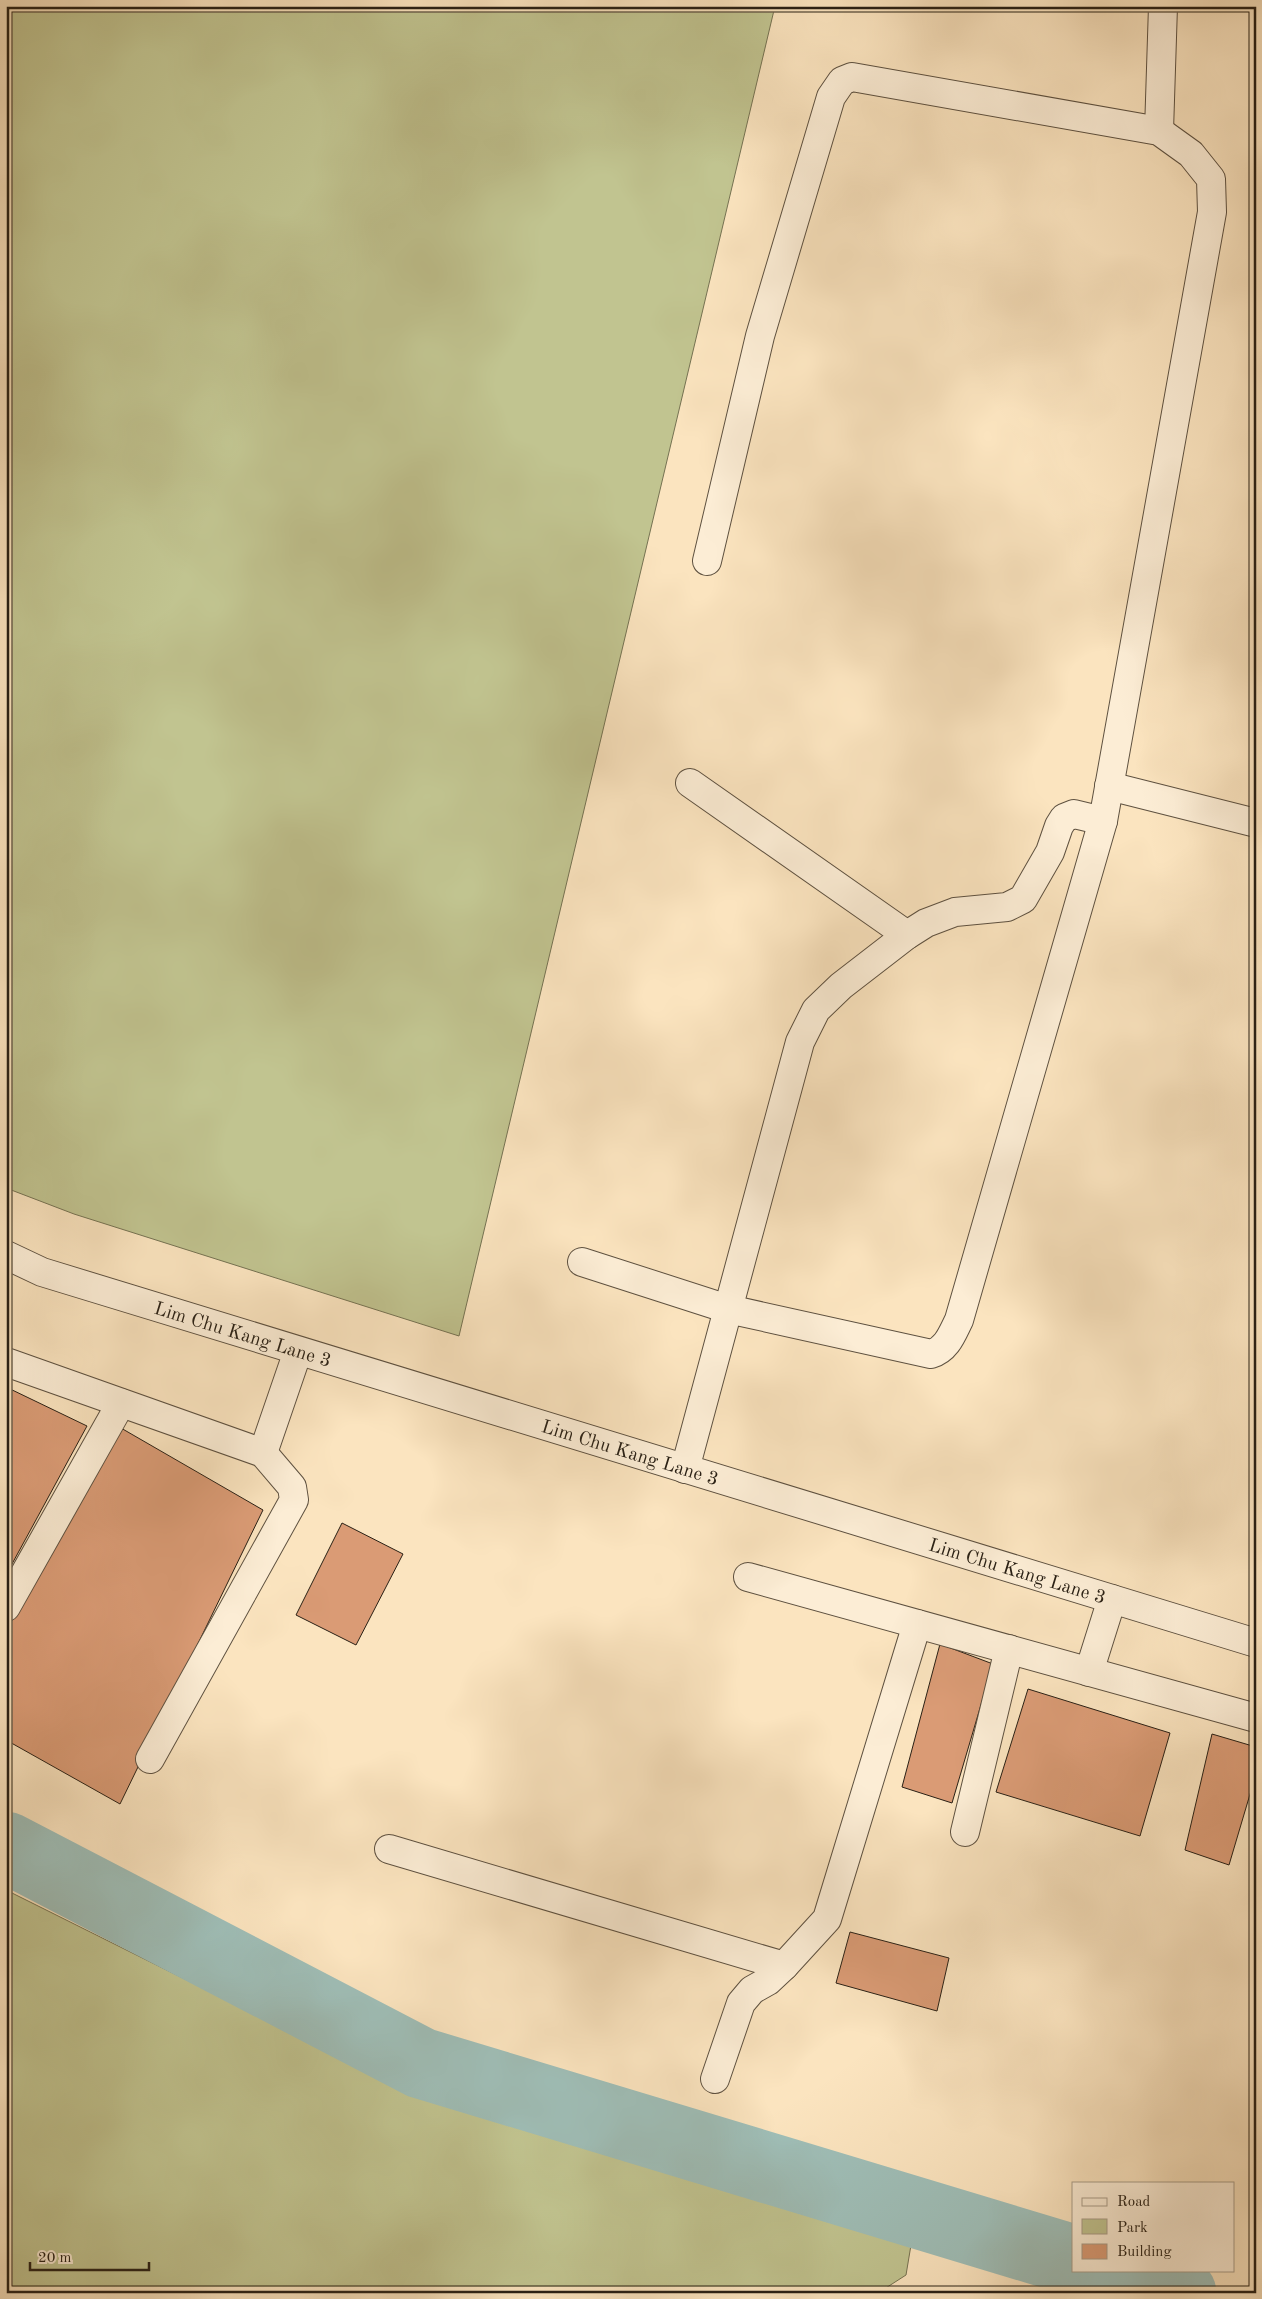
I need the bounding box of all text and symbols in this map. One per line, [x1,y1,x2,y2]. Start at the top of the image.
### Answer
street label: Lim Chu Kang Lane 3 [152,1300,333,1372]
street label: Lim Chu Kang Lane 3 [539,1418,720,1490]
street label: Lim Chu Kang Lane 3 [926,1537,1108,1609]
legend [1072,2182,1234,2272]
text: Road [1117,2195,1151,2210]
text: Park [1117,2221,1148,2236]
scale bar [30,2239,149,2271]
text: Building [1117,2245,1172,2260]
text: 20 m [38,2251,72,2266]

